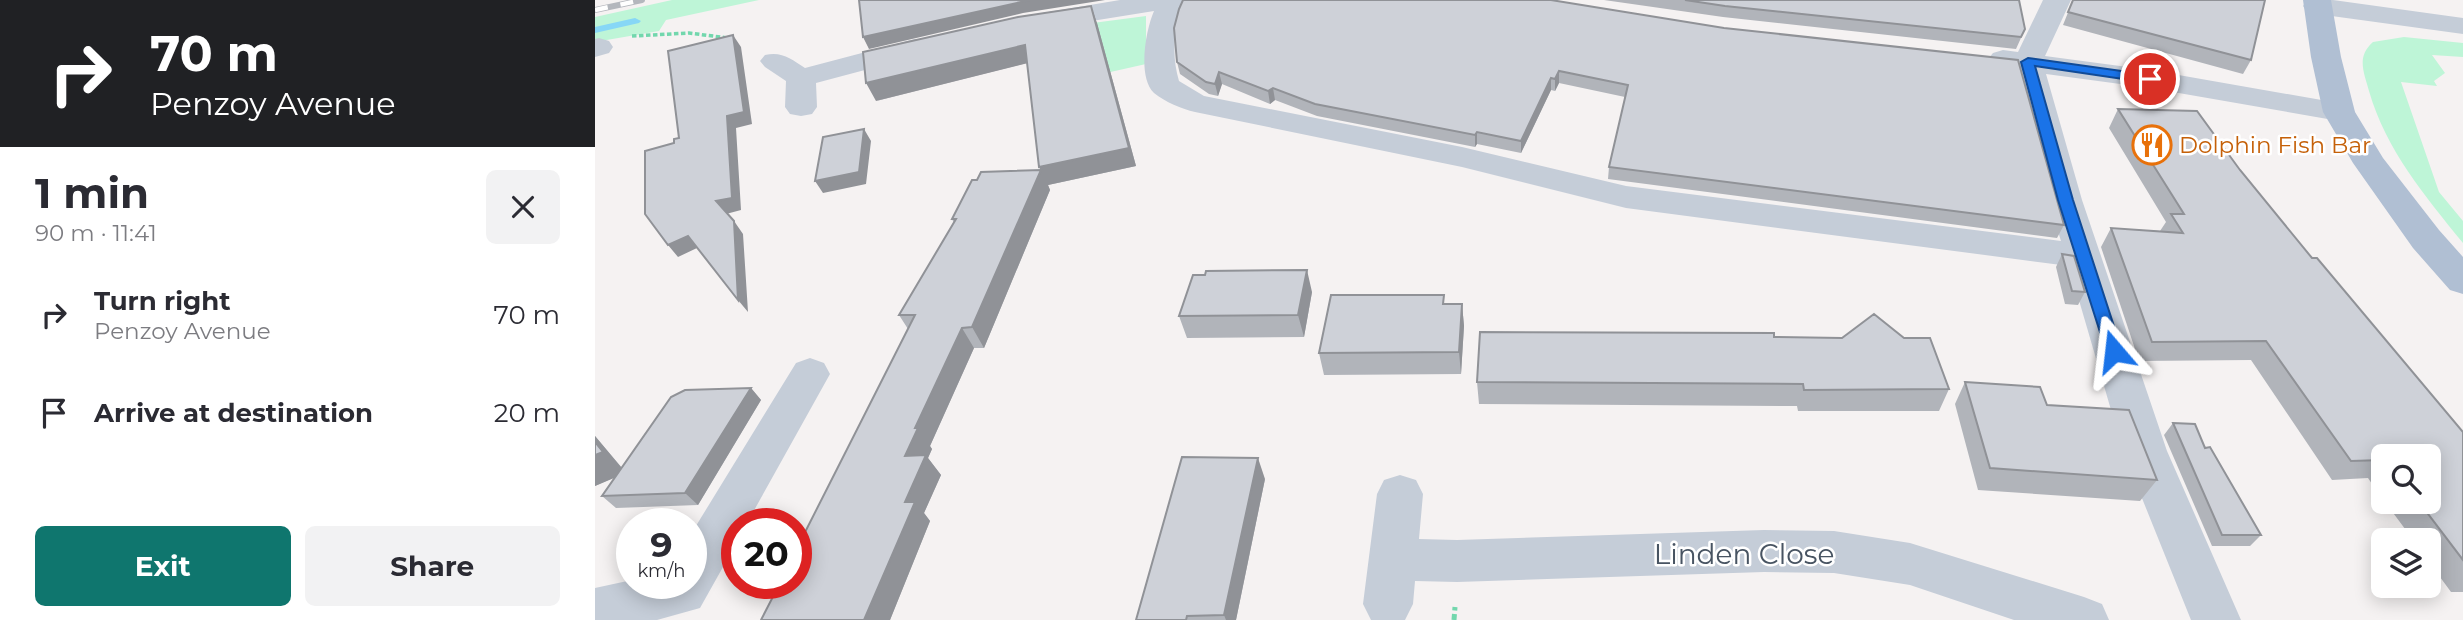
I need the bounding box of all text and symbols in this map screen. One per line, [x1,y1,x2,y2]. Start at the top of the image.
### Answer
text: 70 m [150,24,278,83]
icon: right [35,28,126,119]
pin [2120,49,2180,109]
icon: arrive [2131,60,2169,98]
text: Penzoy Avenue [150,84,396,123]
restaurant icon: Dolphin Fish Bar [2131,124,2173,166]
place label: Dolphin Fish Bar [2179,131,2371,159]
text: 1 min [35,167,149,219]
button: close [486,170,560,244]
text: 90 m · 11:41 [35,219,157,247]
text: Turn right [94,285,230,317]
icon: right [35,296,73,334]
text: 70 m [494,299,560,331]
position arrow [2077,314,2151,388]
text: Penzoy Avenue [94,317,271,345]
icon: arrive [35,394,73,432]
text: Arrive at destination [94,397,373,429]
text: 20 m [494,397,560,429]
map controls [2371,444,2441,598]
button: search [2371,444,2441,514]
speed limit sign: 20 [721,508,812,599]
text: 9 [650,523,673,566]
button: Exit [35,526,291,606]
button: Share [305,526,560,606]
button: layers [2371,528,2441,598]
street label: Linden Close [1654,537,1834,571]
text: km/h [637,560,686,582]

